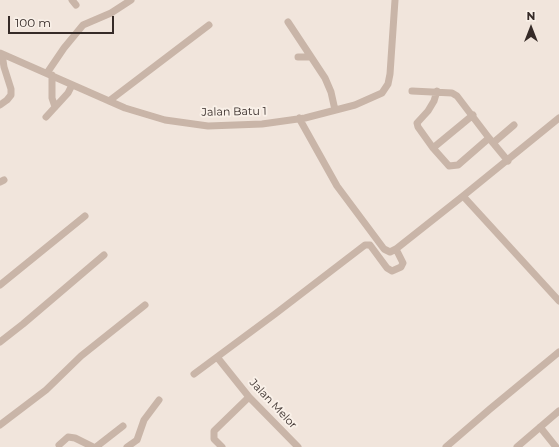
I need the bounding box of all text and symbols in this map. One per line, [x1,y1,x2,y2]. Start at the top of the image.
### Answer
scale bar [10,8,116,34]
north arrow [511,8,551,48]
text: N [527,9,535,23]
text: 100 m [15,15,51,30]
street label: Jalan Batu 1 [201,105,267,119]
street label: Jalan Melor [247,376,299,432]

